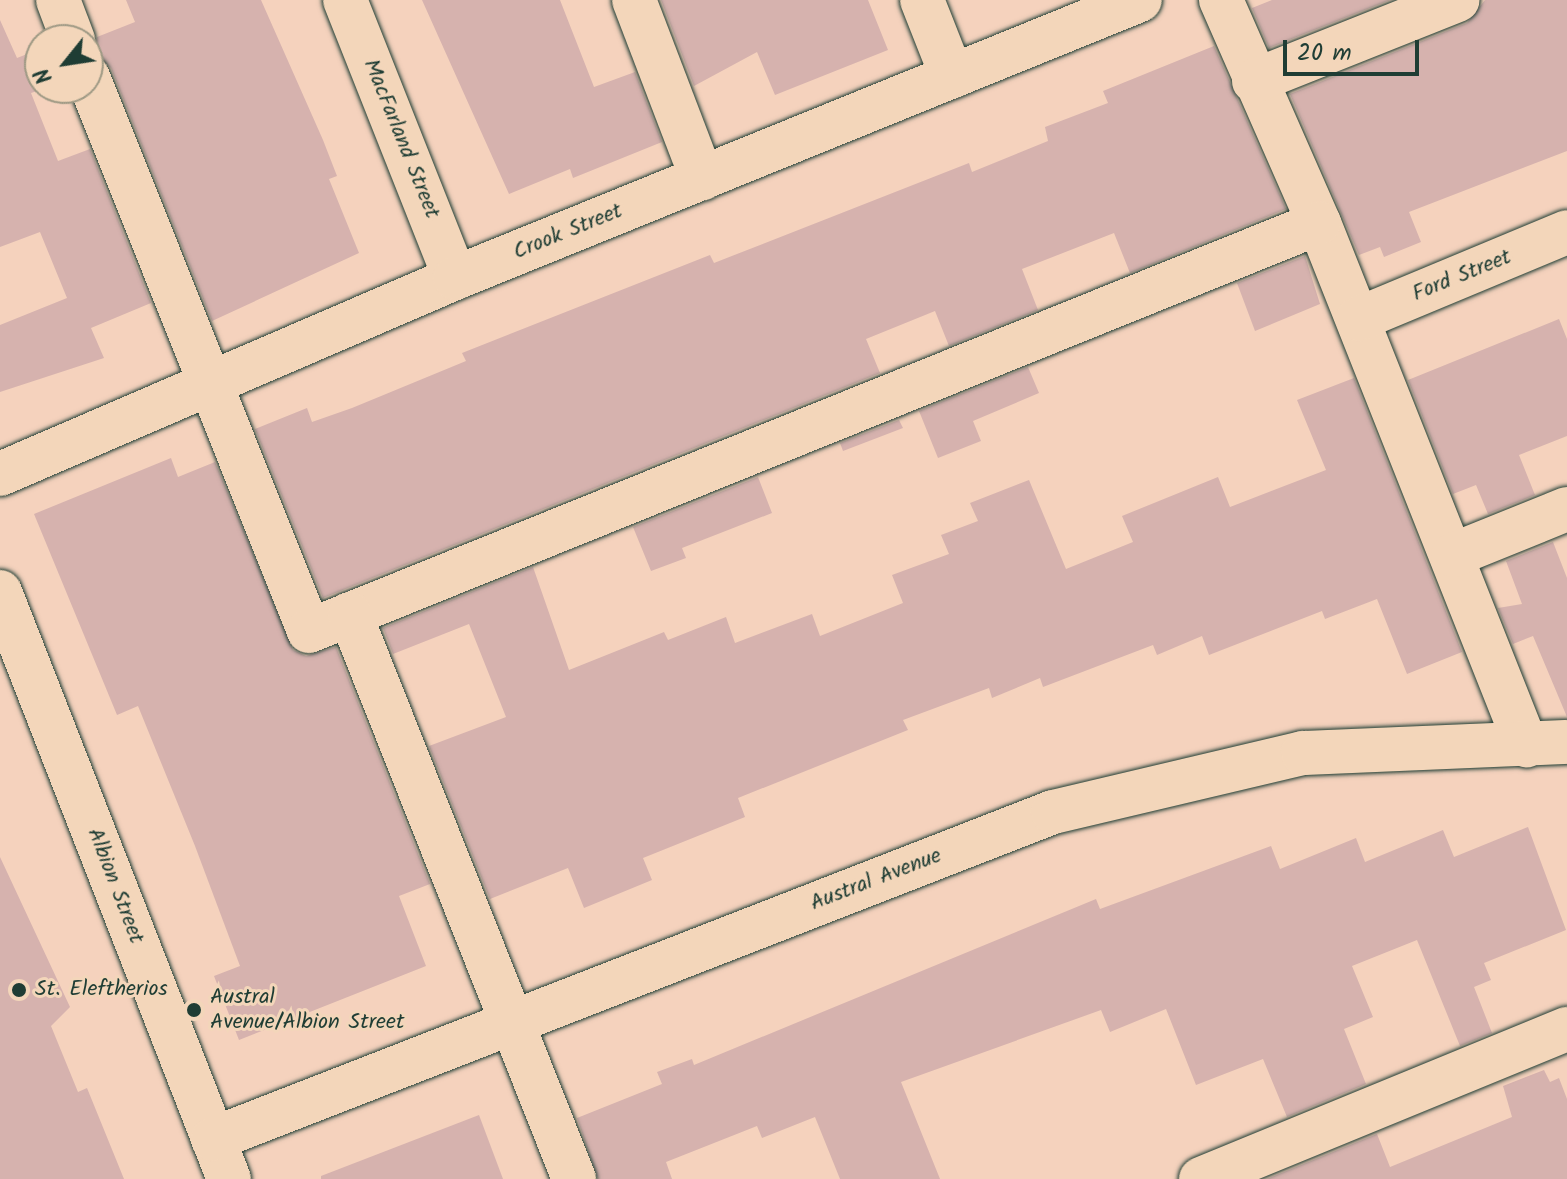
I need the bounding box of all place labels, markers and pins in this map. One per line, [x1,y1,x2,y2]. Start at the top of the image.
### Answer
place label: St. Eleftherios [35,977,168,1003]
marker: St. Eleftherios [10,981,28,999]
place label: Austral Avenue/Albion Street [210,984,404,1036]
marker: Austral Avenue/Albion Street [185,1001,203,1019]

